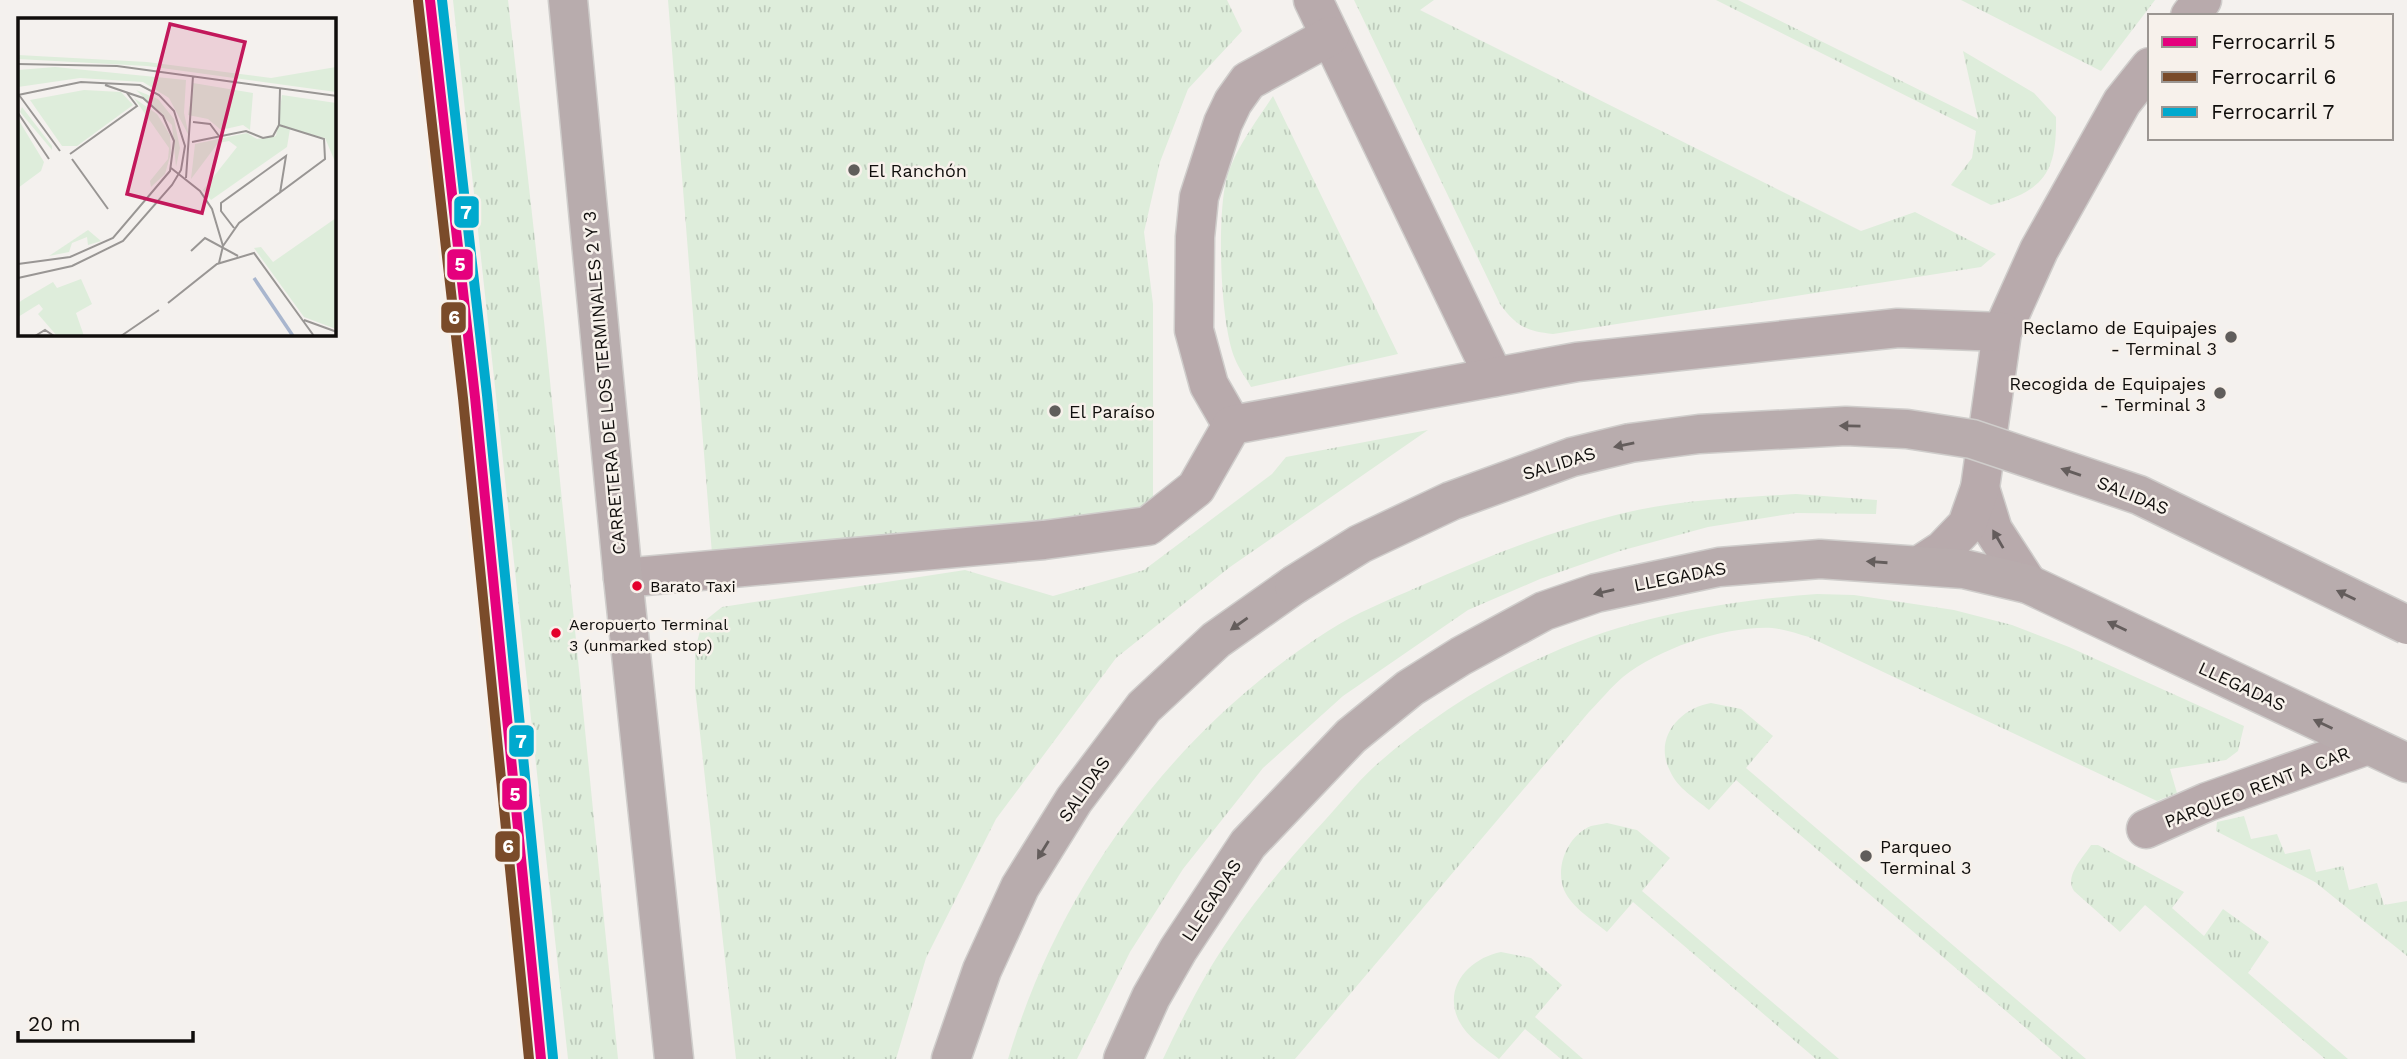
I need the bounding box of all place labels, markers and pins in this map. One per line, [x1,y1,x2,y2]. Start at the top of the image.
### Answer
place label: El Ranchón [868,160,967,181]
marker: El Ranchón [846,162,862,178]
place label: Reclamo de Equipajes - Terminal 3 [2023,317,2217,359]
marker: Reclamo de Equipajes - Terminal 3 [2223,329,2239,345]
place label: Recogida de Equipajes - Terminal 3 [2009,373,2206,415]
marker: Recogida de Equipajes - Terminal 3 [2212,385,2228,401]
place label: El Paraíso [1069,401,1155,422]
marker: El Paraíso [1047,403,1063,419]
place label: Barato Taxi [650,577,736,596]
marker: Barato Taxi [630,579,644,593]
place label: Aeropuerto Terminal 3 (unmarked stop) [569,615,728,655]
marker: Aeropuerto Terminal 3 (unmarked stop) [549,626,563,640]
place label: Parqueo Terminal 3 [1880,836,1971,878]
marker: Parqueo Terminal 3 [1858,848,1874,864]

